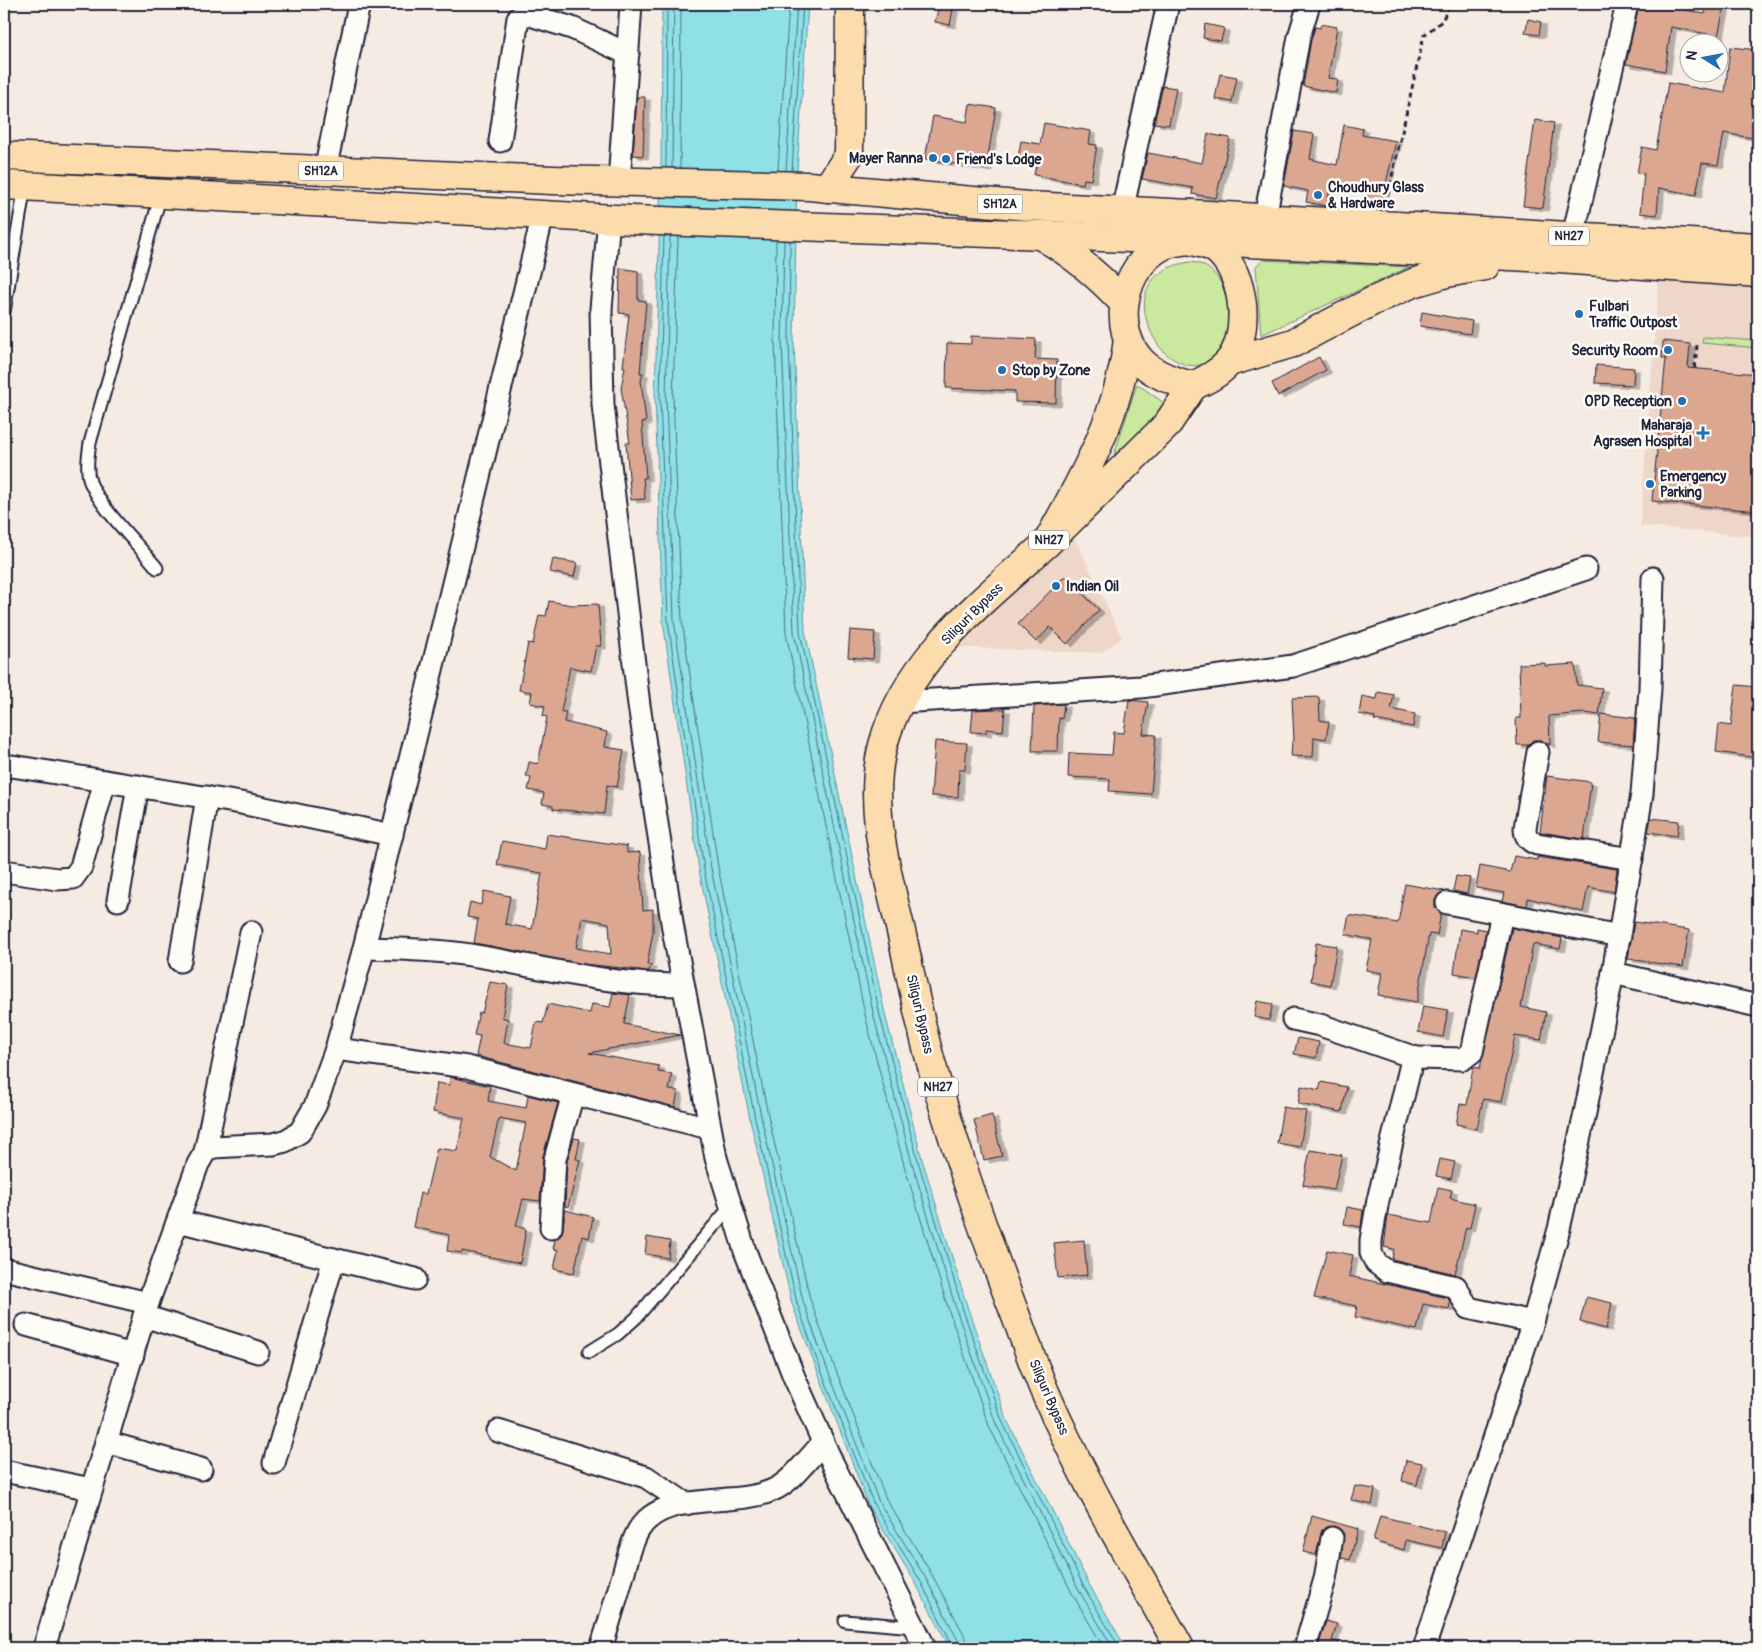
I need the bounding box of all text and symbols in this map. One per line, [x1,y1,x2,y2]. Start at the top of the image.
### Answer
north arrow [1680,32,1730,82]
text: N [1682,49,1701,62]
place label: Mayer Ranna [849,150,923,167]
place label: Friend's Lodge [956,151,1043,168]
marker: Mayer Ranna [927,152,939,164]
marker: Friend's Lodge [940,153,952,165]
road number: SH12A [298,162,344,180]
place label: Choudhury Glass & Hardware [1328,179,1424,212]
marker: Choudhury Glass & Hardware [1312,189,1324,201]
road number: SH12A [978,194,1022,213]
road number: NH27 [1549,227,1589,246]
place label: Fulbari Traffic Outpost [1588,298,1678,331]
marker: Fulbari Traffic Outpost [1573,308,1585,320]
place label: Security Room [1571,342,1659,359]
marker: Security Room [1662,344,1674,356]
place label: Stop by Zone [1012,362,1091,379]
marker: Stop by Zone [996,364,1008,376]
place label: OPD Reception [1585,393,1672,410]
marker: OPD Reception [1676,395,1688,407]
place label: Maharaja Agrasen Hospital [1593,417,1692,450]
marker: Maharaja Agrasen Hospital [1696,426,1710,440]
place label: Emergency Parking [1660,468,1726,501]
marker: Emergency Parking [1644,478,1656,490]
road number: NH27 [1029,530,1069,550]
place label: Indian Oil [1066,578,1119,595]
street label: Siliguri Bypass [937,579,1007,649]
marker: Indian Oil [1050,580,1062,592]
street label: Siliguri Bypass [903,973,938,1056]
road number: NH27 [918,1078,958,1096]
street label: Siliguri Bypass [1025,1357,1073,1438]

